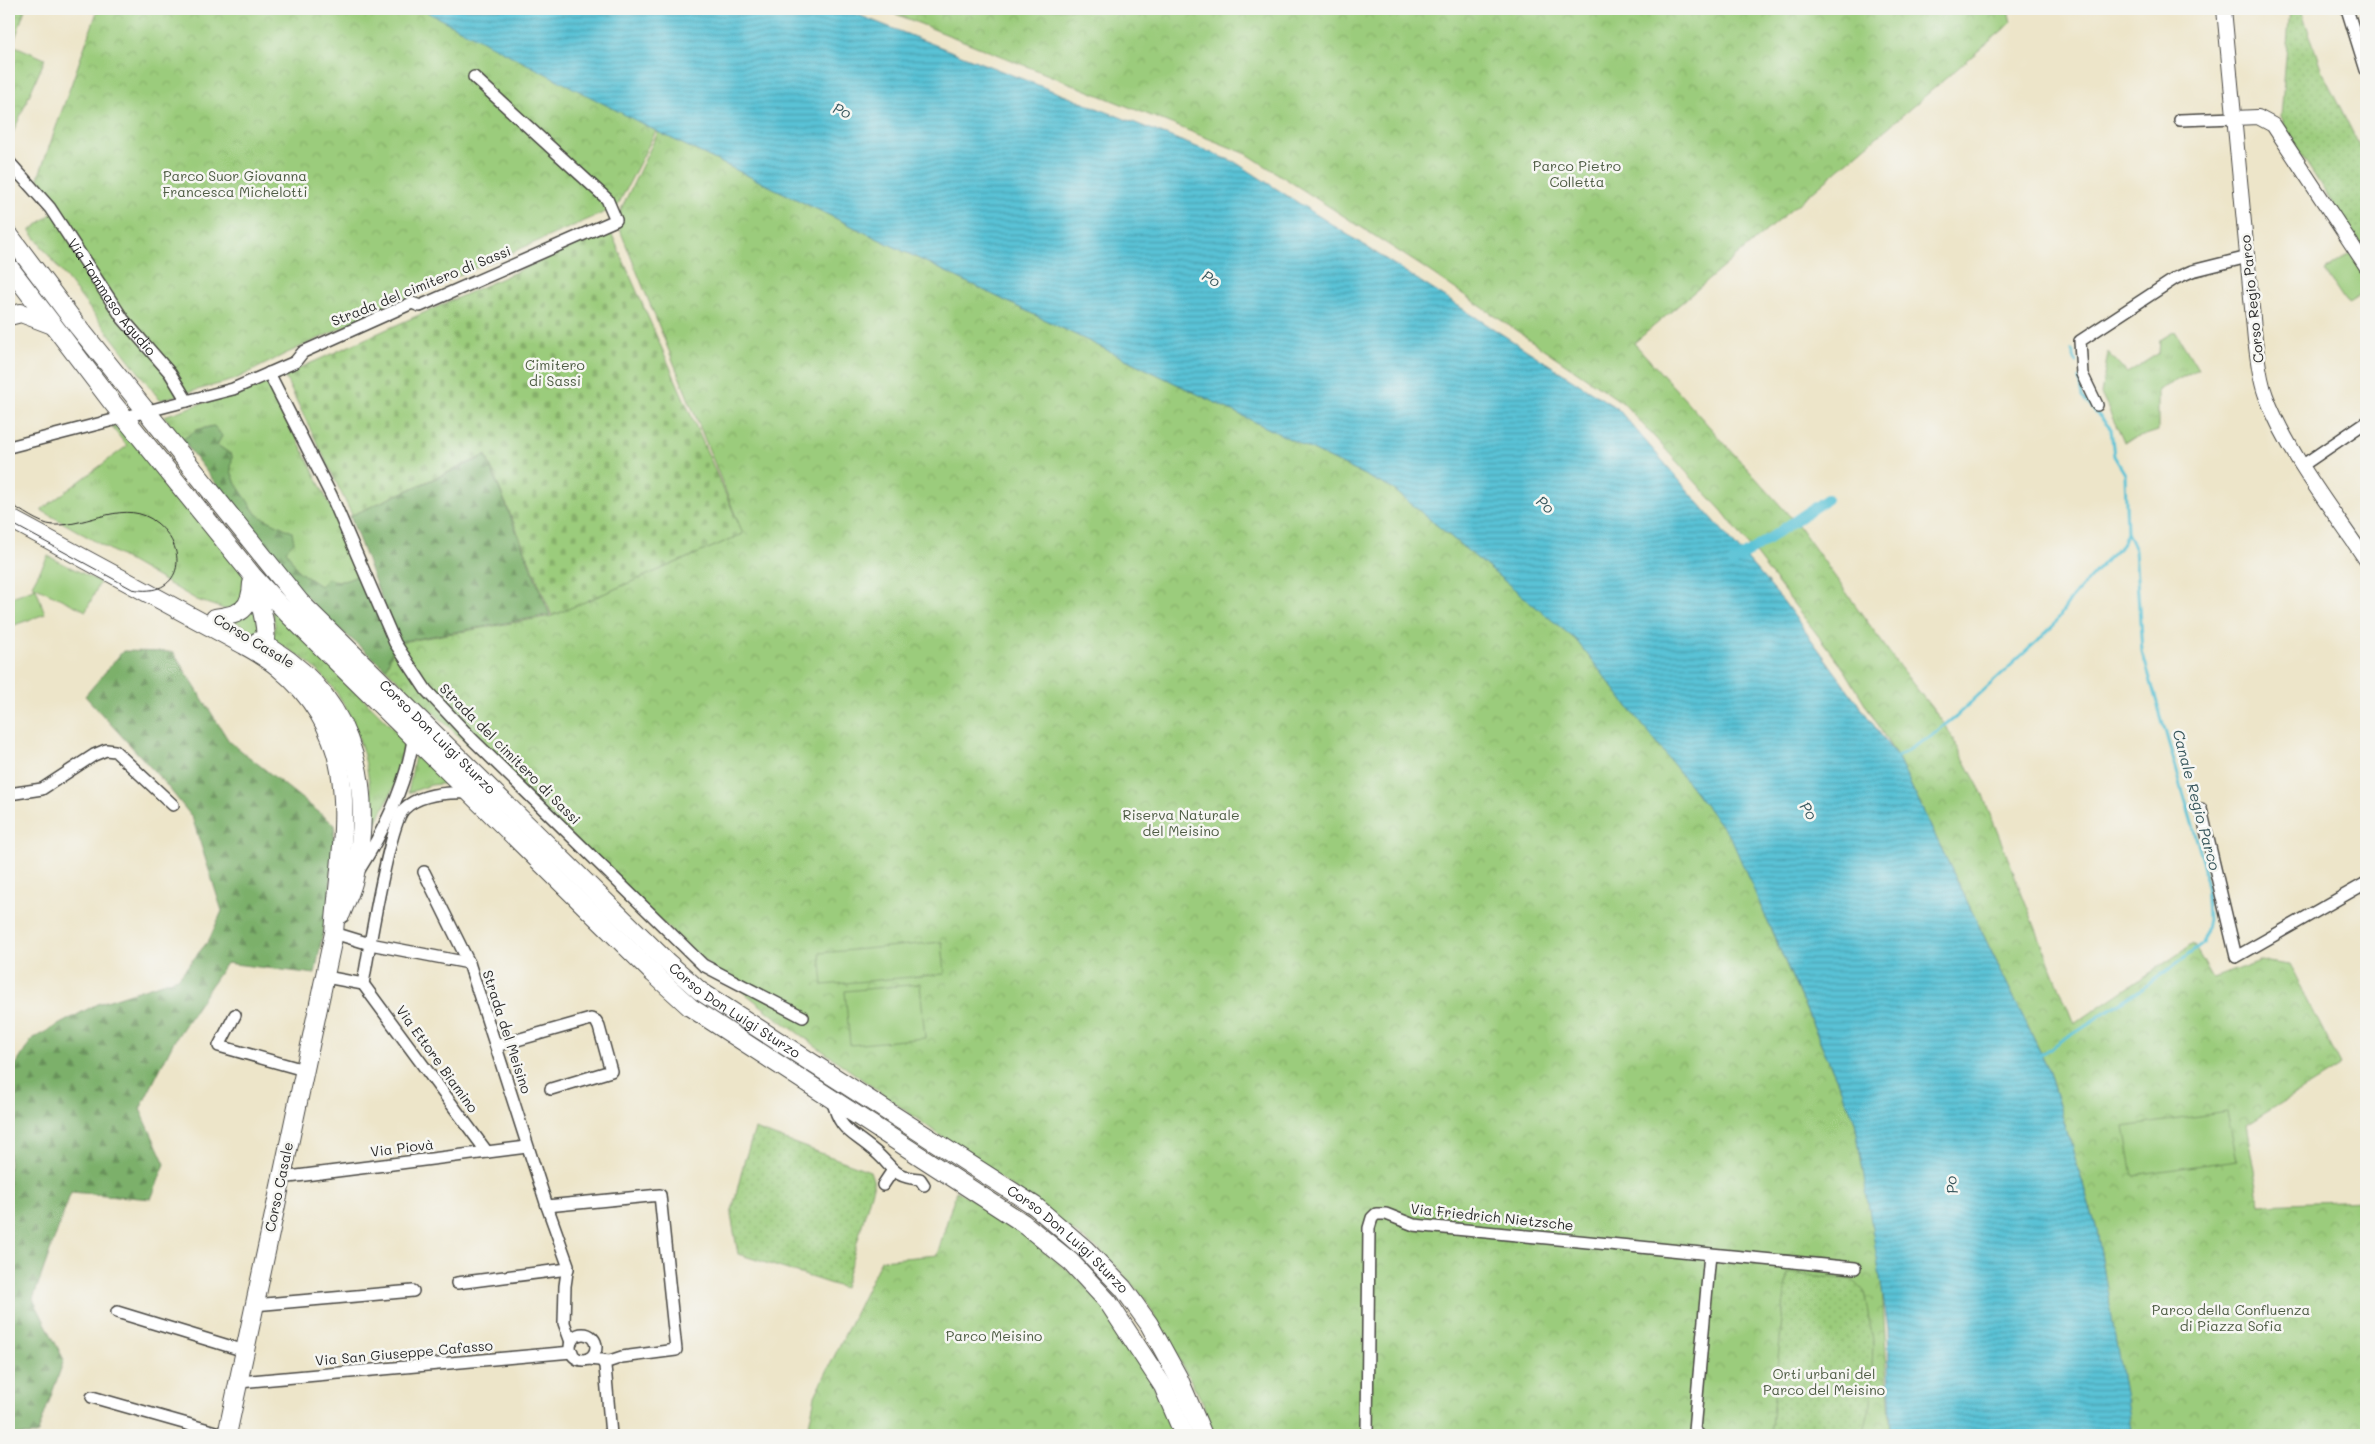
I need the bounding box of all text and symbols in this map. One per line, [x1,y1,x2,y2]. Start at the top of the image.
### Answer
water label: Po [830,97,855,123]
park label: Parco Pietro Colletta [1533,156,1621,191]
park label: Parco Suor Giovanna Francesca Michelotti [162,166,308,201]
street label: Via Tommaso Agudio [63,234,161,359]
street label: Corso Regio Parco [2235,234,2268,364]
street label: Strada del cimitero di Sassi [328,241,513,330]
water label: Po [1199,265,1224,291]
park label: Cimitero di Sassi [525,355,585,390]
water label: Po [1532,491,1559,518]
street label: Corso Casale [210,609,298,672]
street label: Corso Don Luigi Sturzo [375,675,500,798]
street label: Strada del cimitero di Sassi [436,679,585,828]
water label: Canale Regio Parco [2169,727,2225,873]
water label: Po [1796,797,1822,824]
park label: Riserva Naturale del Meisino [1122,805,1240,840]
street label: Corso Don Luigi Sturzo [665,958,804,1062]
street label: Strada del Meisino [479,968,536,1096]
street label: Via Ettore Biamino [392,1001,483,1116]
street label: Via Piovà [369,1134,435,1161]
street label: Corso Casale [260,1140,297,1234]
water label: Po [1940,1175,1962,1195]
street label: Corso Don Luigi Sturzo [1004,1181,1134,1297]
street label: Via Friedrich Nietzsche [1410,1198,1575,1235]
park label: Parco della Confluenza di Piazza Sofia [2152,1300,2310,1335]
park label: Parco Meisino [946,1326,1042,1345]
street label: Via San Giuseppe Cafasso [314,1335,494,1370]
park label: Orti urbani del Parco del Meisino [1763,1364,1885,1399]

